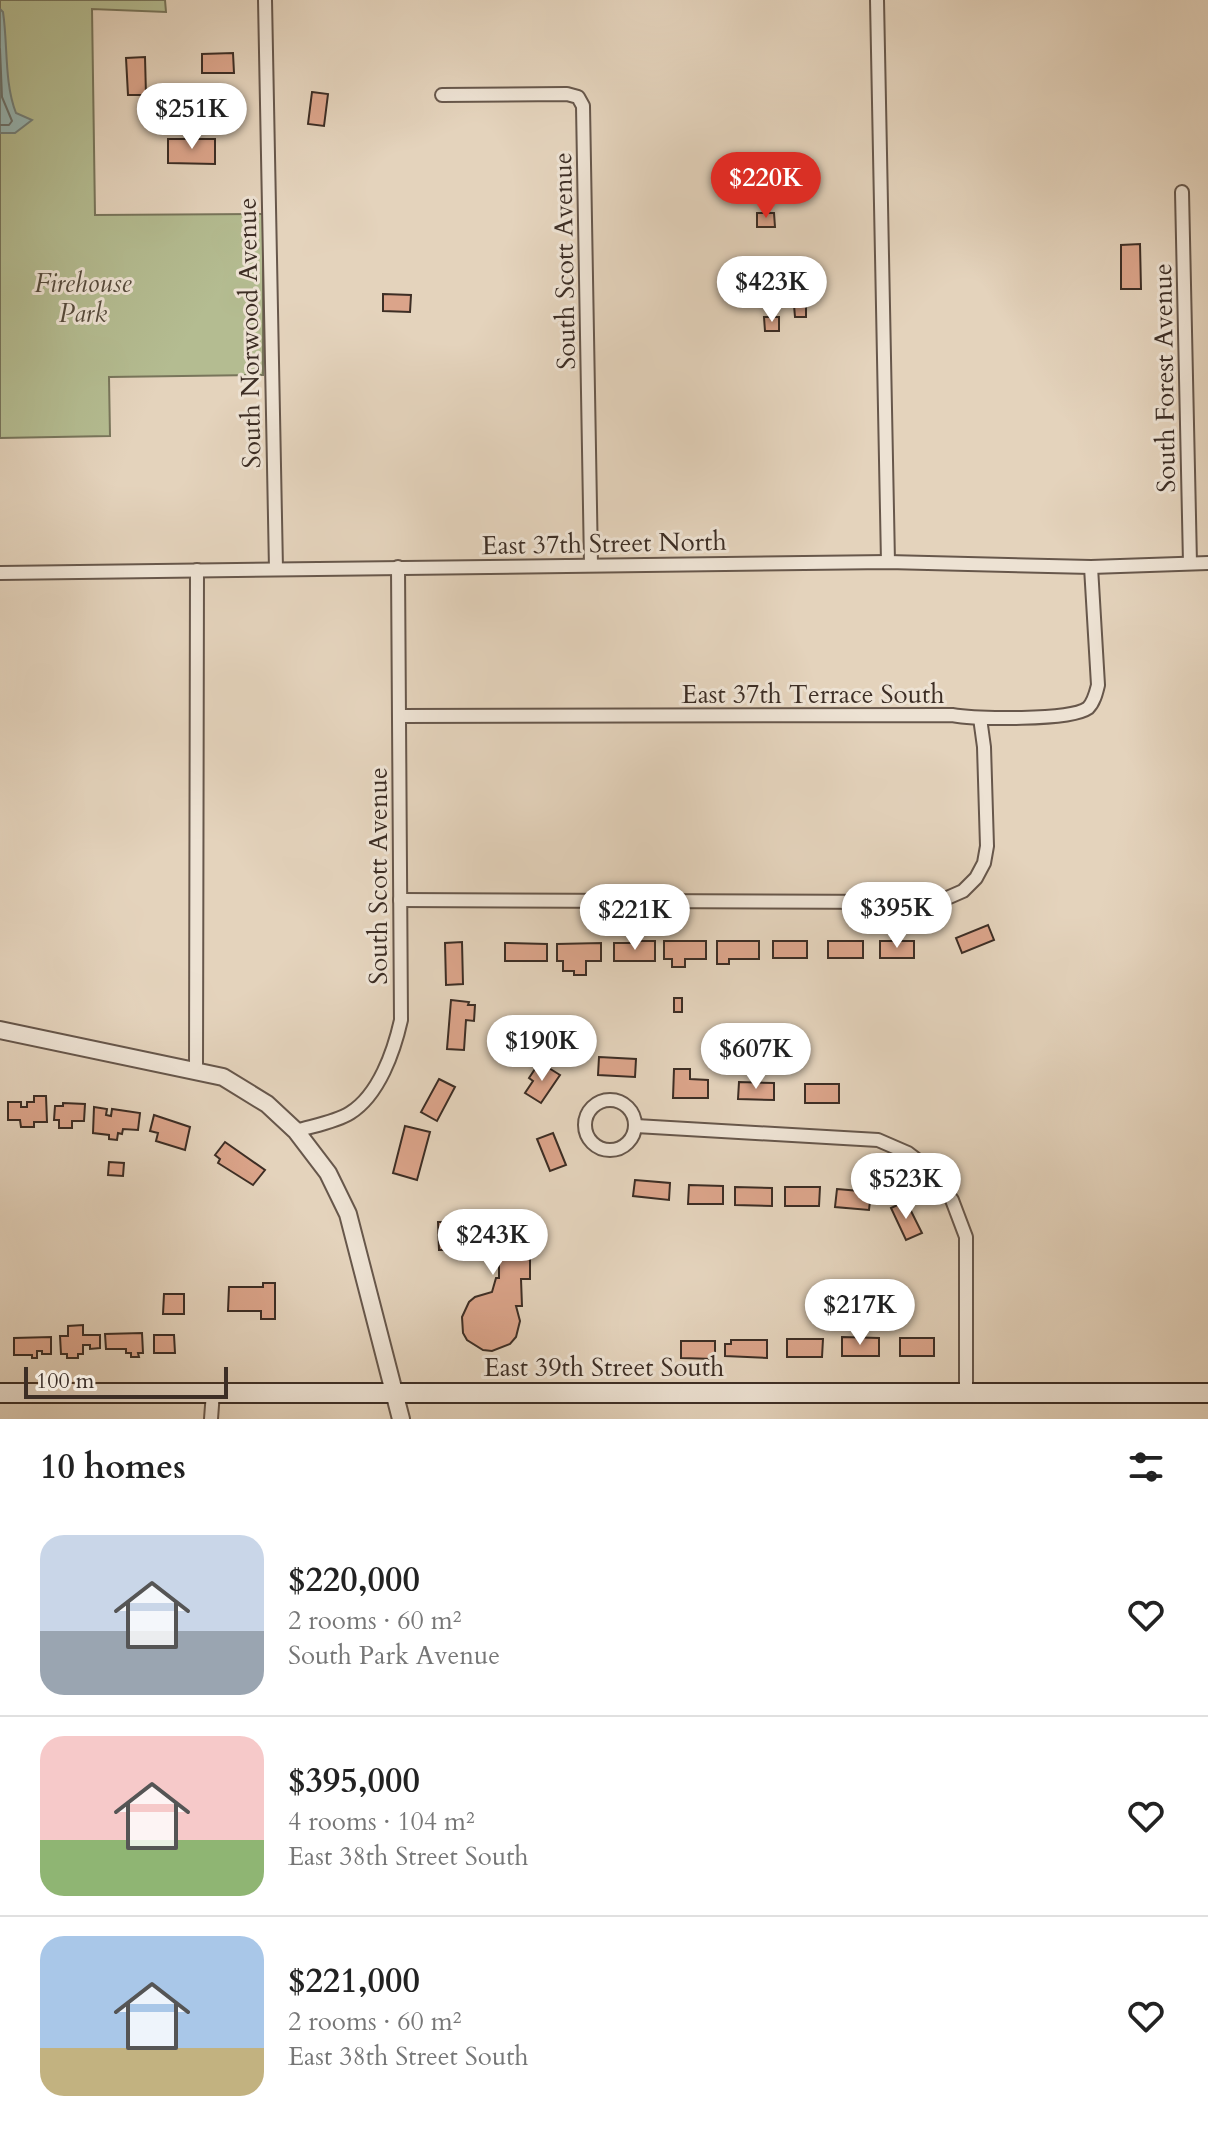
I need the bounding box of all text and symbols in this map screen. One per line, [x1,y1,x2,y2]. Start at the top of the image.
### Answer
pin: $251K [136,83,248,151]
text: $251K [155,91,229,126]
street label: South Scott Avenue [545,152,584,370]
pin: $220K [710,152,822,220]
text: $220K [729,160,803,195]
street label: South Norwood Avenue [230,197,269,469]
pin: $423K [716,256,828,324]
street label: South Forest Avenue [1145,263,1184,493]
text: $423K [735,264,809,299]
park label: Firehouse Park [34,266,132,331]
street label: East 37th Street North [481,524,727,563]
street label: East 37th Terrace South [682,677,944,712]
street label: South Scott Avenue [361,767,396,985]
pin: $395K [841,882,953,950]
pin: $221K [579,884,691,952]
text: $395K [860,890,934,925]
text: $221K [598,892,672,927]
pin: $190K [486,1015,598,1083]
text: $190K [505,1023,579,1058]
pin: $607K [700,1023,812,1091]
text: $607K [719,1031,793,1066]
pin: $523K [850,1153,962,1221]
text: $523K [869,1161,943,1196]
pin: $243K [437,1209,549,1277]
text: $243K [456,1217,530,1252]
pin: $217K [804,1279,916,1347]
text: $217K [823,1287,897,1322]
street label: East 39th Street South [484,1350,724,1385]
scale bar [24,1363,228,1399]
text: 100 m [36,1366,94,1396]
text: 10 homes [40,1444,186,1490]
icon: filters [1124,1445,1168,1489]
text: $220,000 [288,1557,420,1603]
icon: home [104,1567,200,1663]
icon: heart [1124,1593,1168,1637]
text: 2 rooms · 60 m² [288,1603,461,1638]
text: South Park Avenue [288,1638,500,1673]
text: $395,000 [288,1758,420,1804]
icon: home [104,1768,200,1864]
icon: heart [1124,1794,1168,1838]
text: 4 rooms · 104 m² [288,1804,475,1839]
text: East 38th Street South [288,1839,529,1874]
text: $221,000 [288,1958,420,2004]
icon: home [104,1968,200,2064]
icon: heart [1124,1994,1168,2038]
text: 2 rooms · 60 m² [288,2004,461,2039]
text: East 38th Street South [288,2039,529,2074]

